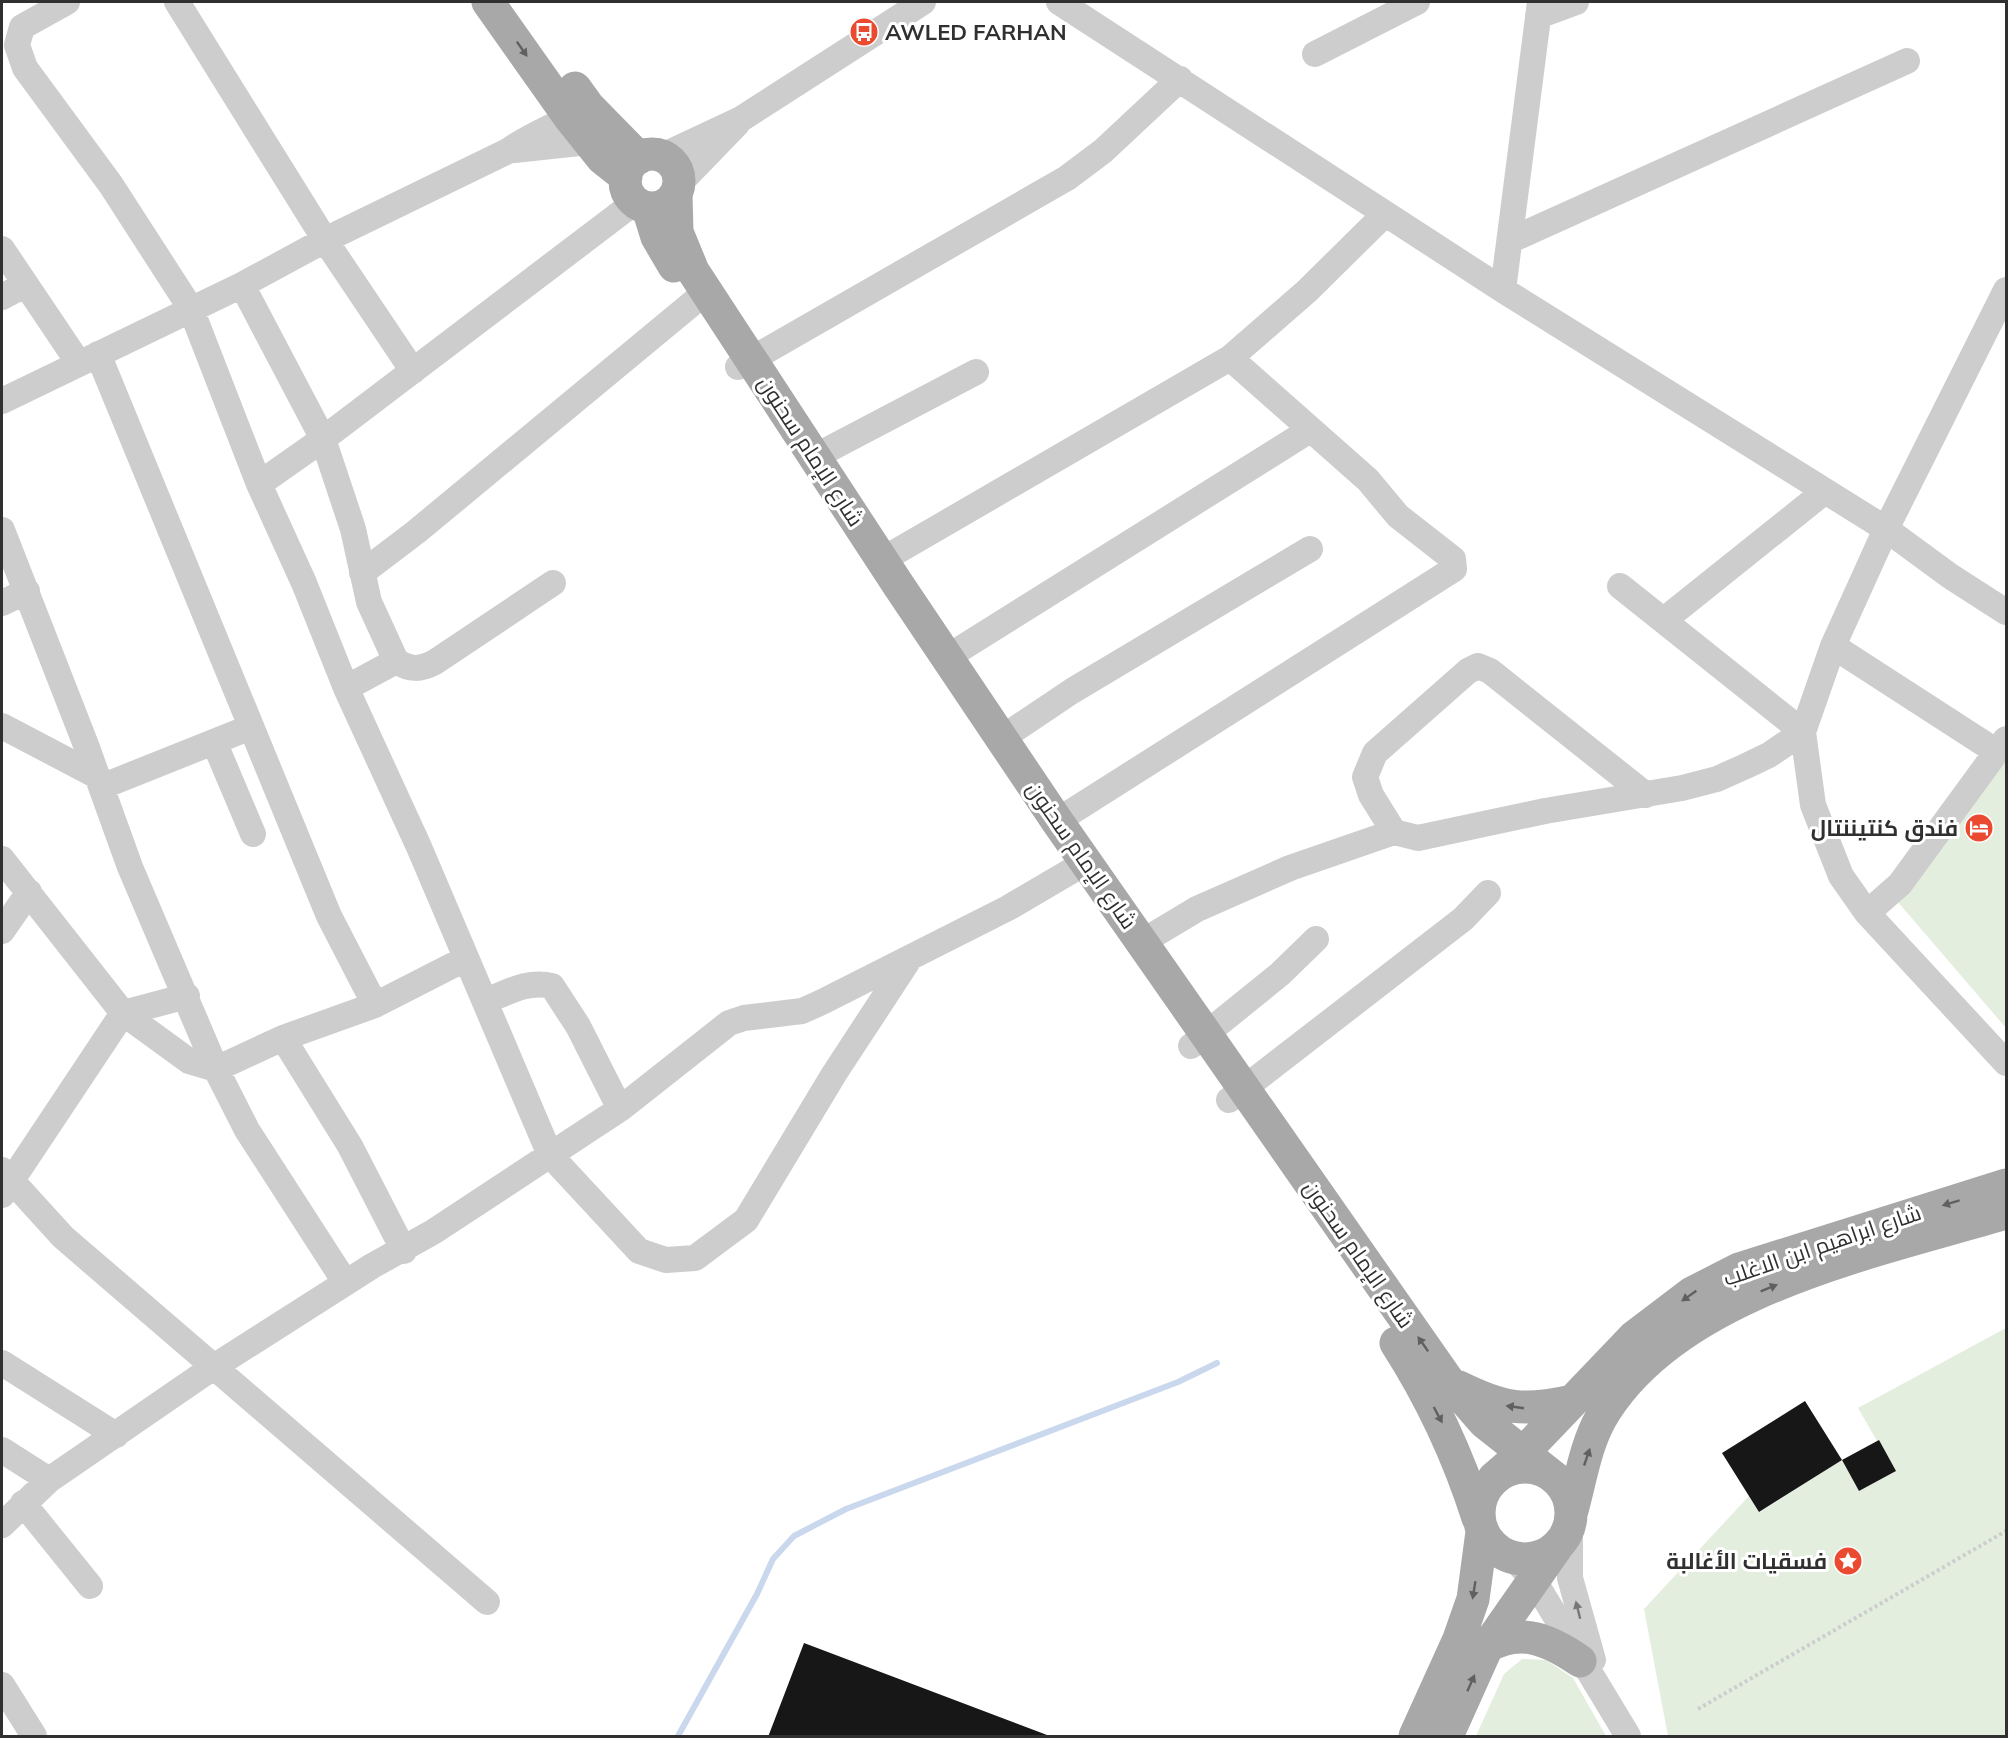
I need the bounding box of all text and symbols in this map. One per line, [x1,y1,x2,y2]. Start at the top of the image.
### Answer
bus stop icon: AWLED FARHAN [848,16,880,48]
place label: AWLED FARHAN [885,18,1067,46]
one-way arrow [516,41,528,57]
street label: شارع الإمام سحنون [750,370,870,533]
street label: شارع الإمام سحنون [1019,776,1143,935]
hotel icon: فندق كنتيننتال [1963,812,1995,844]
place label: فندق كنتيننتال [1811,814,1958,842]
street label: شارع الإمام سحنون [1296,1175,1420,1334]
street label: شارع ابراهيم ابن الاغلب [1719,1198,1925,1294]
one-way arrow [1942,1199,1960,1208]
one-way arrow [1761,1282,1779,1292]
one-way arrow [1681,1290,1697,1302]
one-way arrow [1417,1337,1429,1353]
one-way arrow [1505,1402,1524,1411]
one-way arrow [1433,1407,1443,1424]
one-way arrow [1583,1448,1592,1466]
place icon: فسقيات الأغالبة [1832,1545,1864,1577]
place label: فسقيات الأغالبة [1666,1547,1827,1575]
one-way arrow [1470,1580,1479,1599]
one-way arrow [1572,1601,1582,1619]
one-way arrow [1466,1674,1476,1692]

